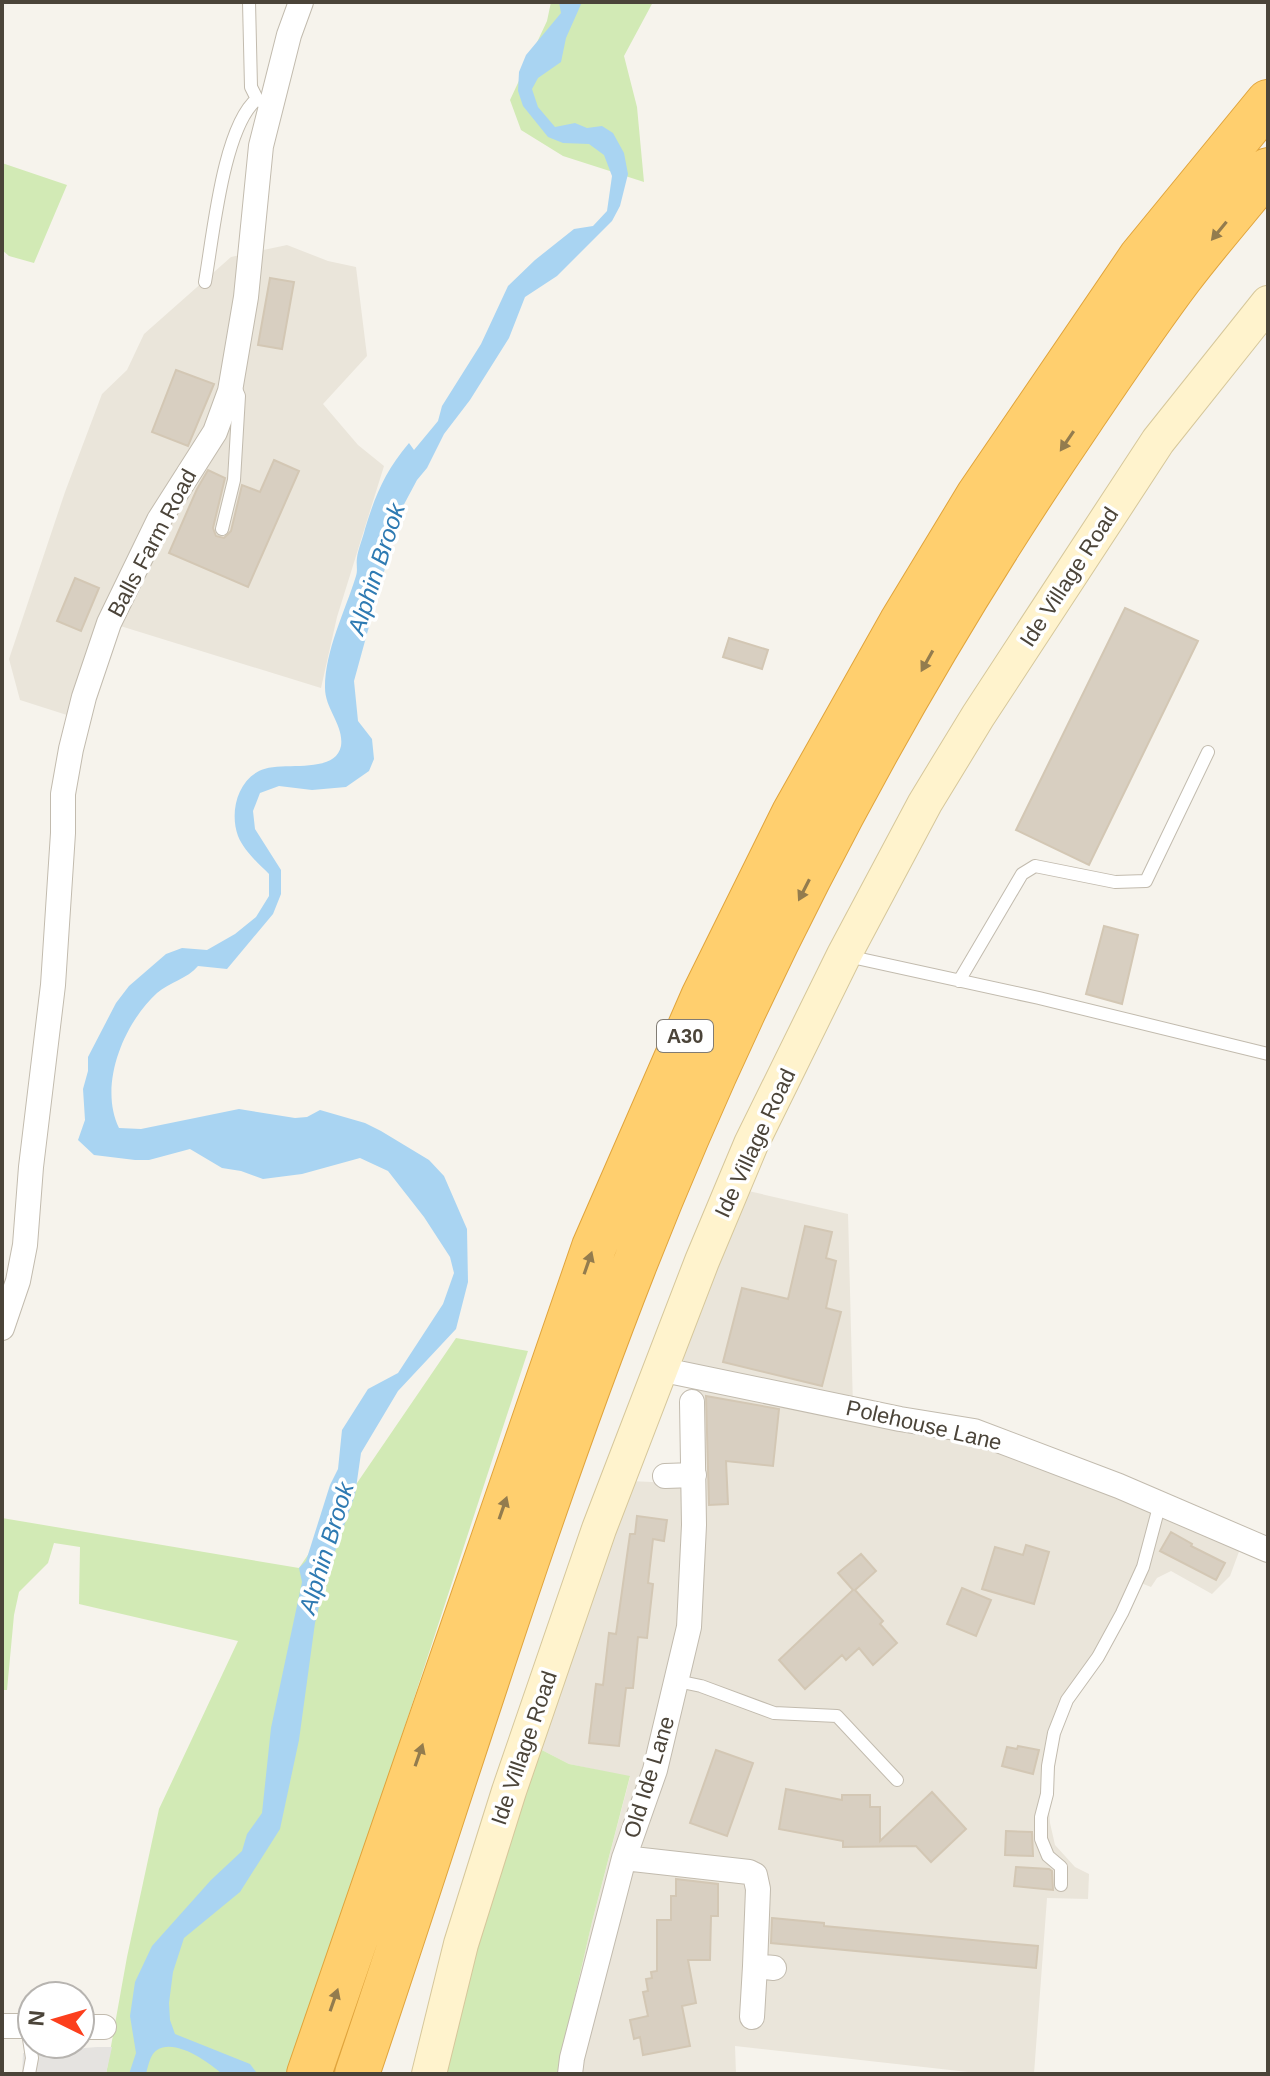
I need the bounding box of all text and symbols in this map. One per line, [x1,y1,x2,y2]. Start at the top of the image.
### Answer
one-way arrow [1211,221,1227,241]
one-way arrow [1059,431,1074,452]
street label: Balls Farm Road [103,465,201,621]
water label: Alphin Brook [342,498,410,640]
street label: Ide Village Road [1015,503,1123,651]
one-way arrow [921,650,935,672]
one-way arrow [797,878,811,901]
road number: A30 [657,1020,713,1052]
street label: Ide Village Road [710,1065,800,1221]
one-way arrow [583,1251,595,1275]
street label: Polehouse Lane [844,1395,1004,1455]
water label: Alphin Brook [293,1477,359,1619]
one-way arrow [497,1496,509,1520]
street label: Ide Village Road [486,1668,562,1828]
street label: Old Ide Lane [619,1713,679,1841]
one-way arrow [414,1742,426,1766]
north arrow [16,1980,96,2060]
one-way arrow [329,1988,341,2012]
text: N [23,2009,50,2027]

